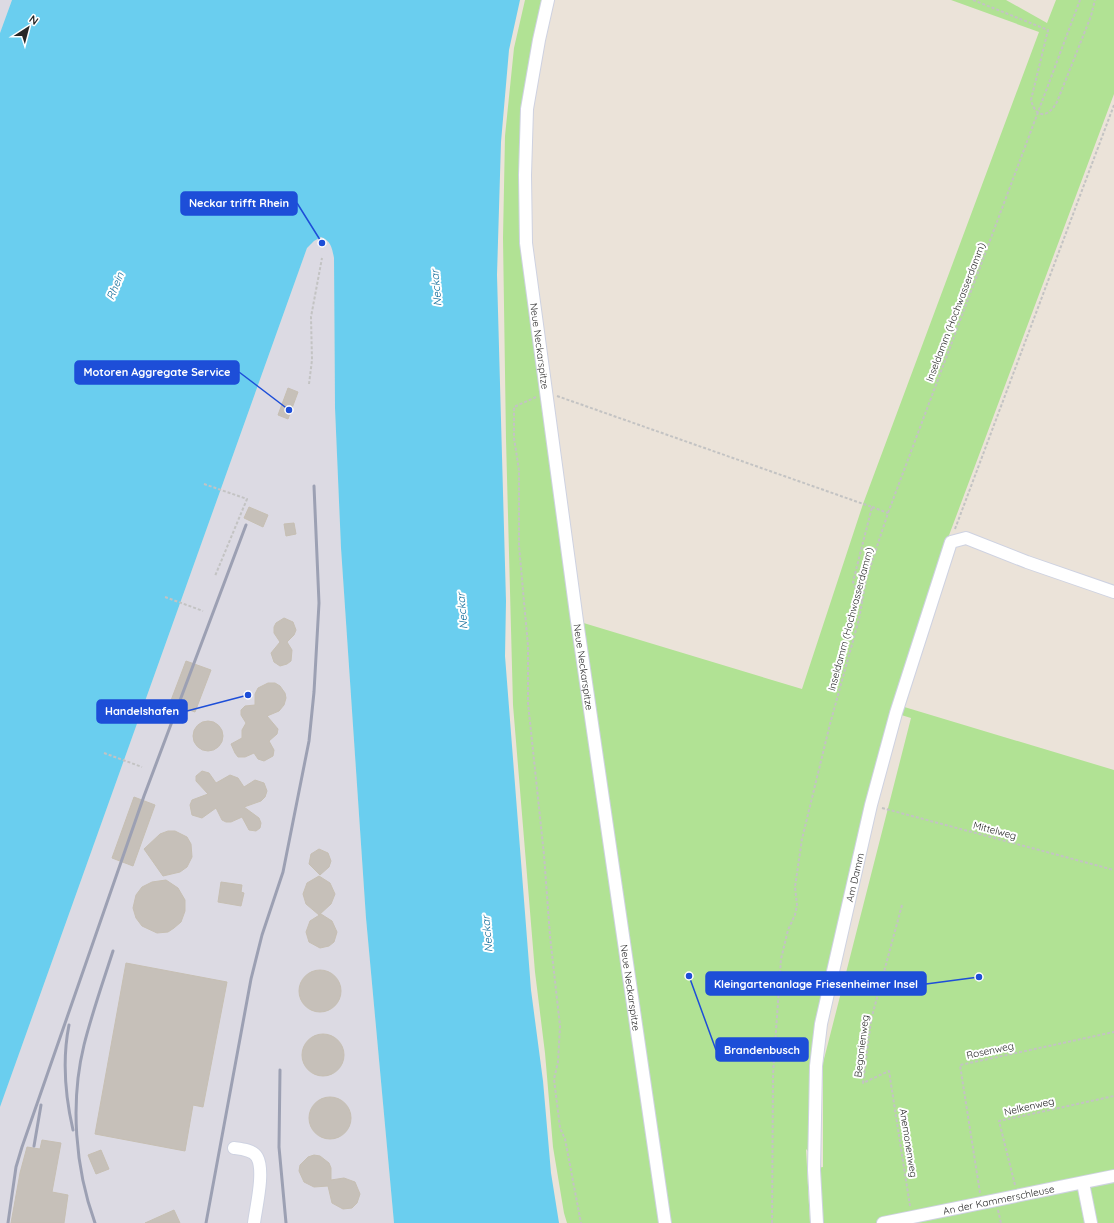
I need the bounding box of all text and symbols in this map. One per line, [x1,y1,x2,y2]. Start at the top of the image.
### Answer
north arrow [8,8,48,48]
text: N [26,12,41,28]
callout: Neckar trifft Rhein [181,192,297,215]
text: Neckar trifft Rhein [189,196,289,210]
street label: Inseldamm (Hochwasserdamm) [923,240,988,384]
water label: Neckar [427,267,445,307]
water label: Rhein [103,270,127,302]
street label: Neue Neckarspitze [527,302,552,390]
callout: Motoren Aggregate Service [75,361,239,384]
text: Motoren Aggregate Service [83,365,231,379]
street label: Inseldamm (Hochwasserdamm) [825,546,876,692]
water label: Neckar [453,590,471,630]
street label: Neue Neckarspitze [571,623,596,711]
callout: Handelshafen [97,700,187,723]
text: Handelshafen [105,704,179,718]
street label: Mittelweg [972,818,1018,842]
street label: Am Damm [843,852,867,903]
water label: Neckar [478,913,496,953]
street label: Neue Neckarspitze [617,944,643,1032]
callout: Kleingartenanlage Friesenheimer Insel [706,972,926,995]
text: Kleingartenanlage Friesenheimer Insel [714,977,918,991]
street label: Begonienweg [851,1014,872,1078]
callout: Brandenbusch [716,1038,808,1061]
street label: Rosenweg [965,1039,1015,1062]
text: Brandenbusch [724,1043,800,1057]
street label: Nelkenweg [1003,1094,1055,1119]
street label: Anemonenweg [897,1108,920,1178]
street label: An der Kammerschleuse [942,1182,1056,1218]

